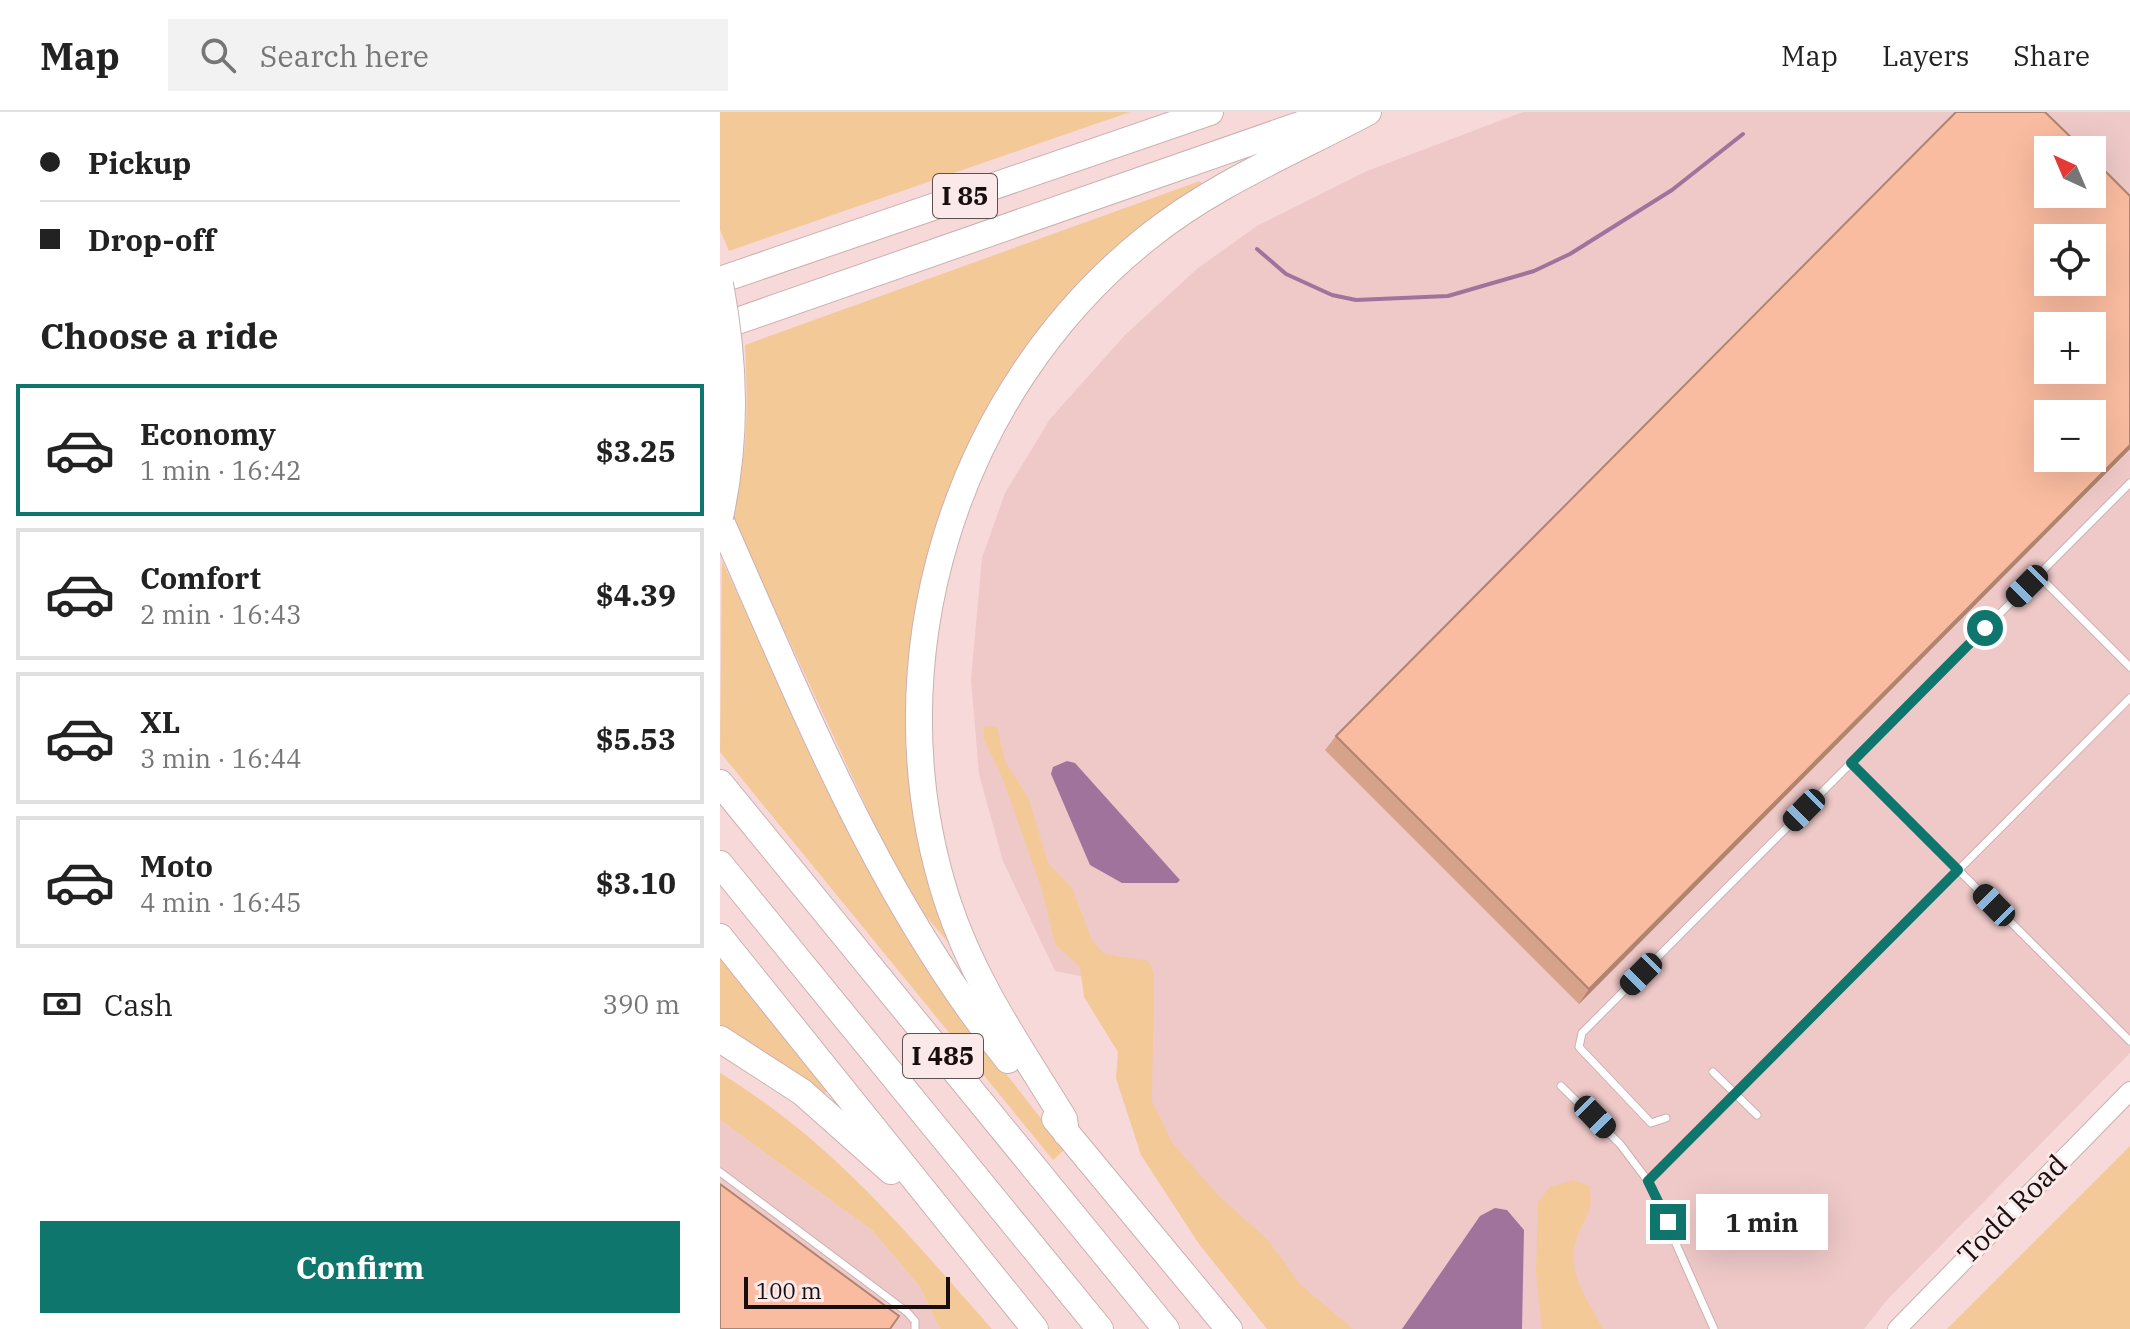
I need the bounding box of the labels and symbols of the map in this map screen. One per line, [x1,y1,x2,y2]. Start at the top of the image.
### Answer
north arrow [2034,136,2106,208]
road number: I 85 [933,174,997,218]
car [2002,561,2052,611]
route start [1967,610,2003,646]
car [1779,785,1829,835]
car [1969,880,2019,930]
car [1616,949,1666,999]
road number: I 485 [903,1034,983,1078]
car [1570,1091,1620,1143]
street label: Todd Road [1949,1146,2074,1271]
callout: 1 min [1696,1194,1828,1250]
route end [1650,1204,1686,1240]
scale bar [744,1273,950,1309]

